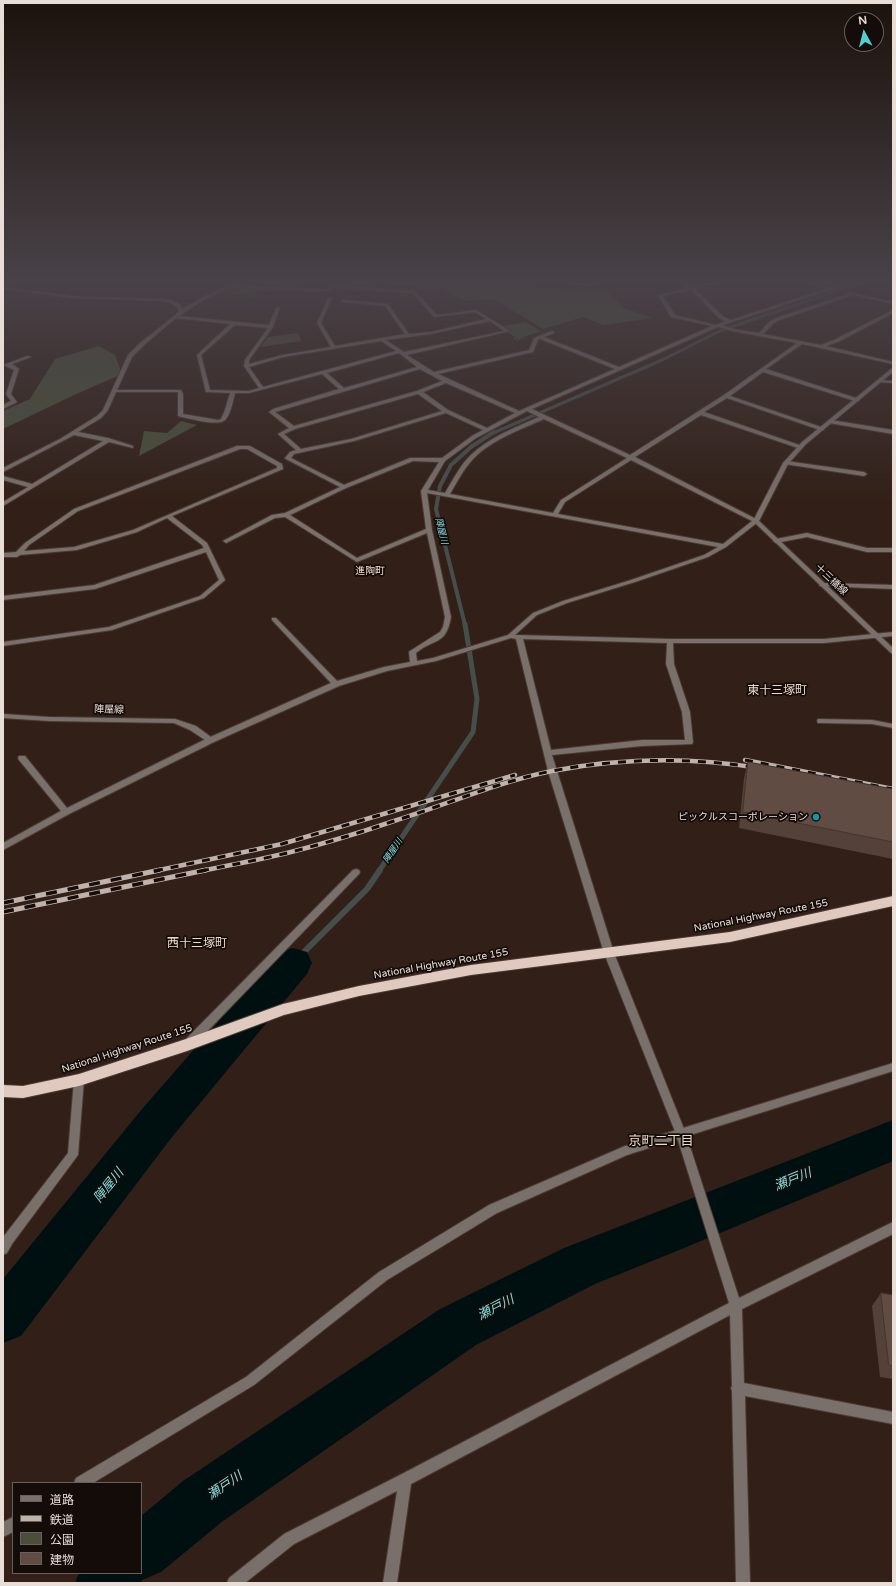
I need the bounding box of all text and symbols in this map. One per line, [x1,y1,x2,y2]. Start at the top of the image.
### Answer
north arrow [844,12,884,52]
text: N [857,14,868,28]
water label: 陣屋川 [432,517,450,545]
street label: 十三橋線 [812,562,850,598]
district label: 進陶町 [355,565,385,577]
district label: 東十三塚町 [747,684,807,698]
street label: 陣屋線 [94,704,124,716]
place label: ピックルスコーポレーション [678,811,808,823]
marker: ピックルスコーポレーション [811,812,821,822]
water label: 陣屋川 [381,837,405,865]
street label: National Highway Route 155 [693,897,829,935]
district label: 西十三塚町 [167,937,227,951]
street label: National Highway Route 155 [373,946,509,982]
street label: National Highway Route 155 [60,1022,194,1076]
district label: 京町二丁目 [629,1134,693,1150]
water label: 瀬戸川 [772,1165,814,1195]
water label: 陣屋川 [91,1166,127,1206]
water label: 瀬戸川 [475,1292,517,1324]
water label: 瀬戸川 [204,1469,246,1503]
legend [12,1482,142,1574]
text: 道路 [50,1493,74,1507]
text: 鉄道 [50,1513,74,1527]
text: 公園 [50,1533,74,1547]
text: 建物 [50,1553,74,1567]

